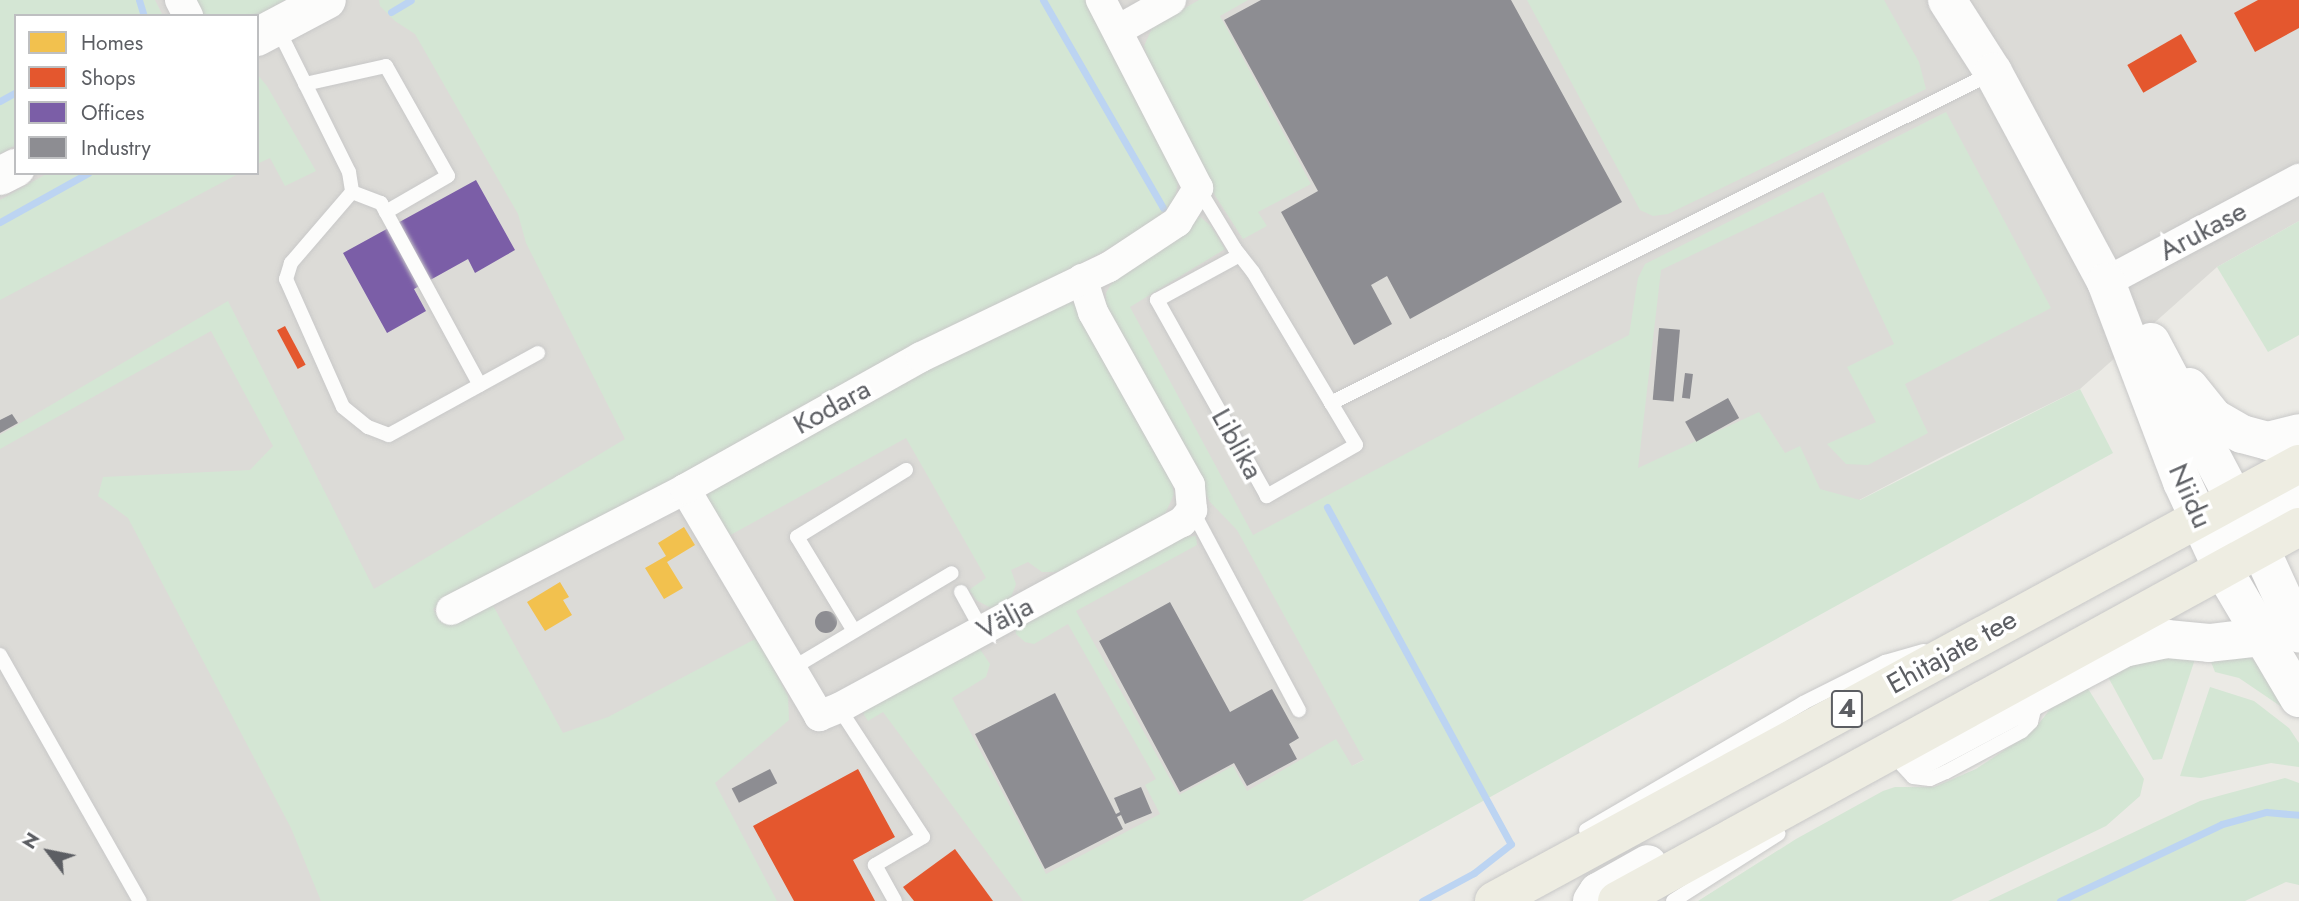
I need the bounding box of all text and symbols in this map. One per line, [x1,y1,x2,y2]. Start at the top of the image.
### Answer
legend [14,14,259,175]
text: Homes [81,28,143,58]
text: Shops [81,63,135,93]
text: Offices [81,98,144,128]
text: Industry [81,133,151,163]
street label: Arukase [2153,194,2253,268]
street label: Kodara [788,372,876,442]
street label: Liblika [1204,403,1270,485]
street label: Niidu [2161,459,2219,533]
street label: Välja [971,589,1039,647]
street label: Ehitajate tee [1881,603,2023,701]
road number: 4 [1829,687,1864,732]
north arrow [14,817,84,887]
text: N [15,827,46,854]

